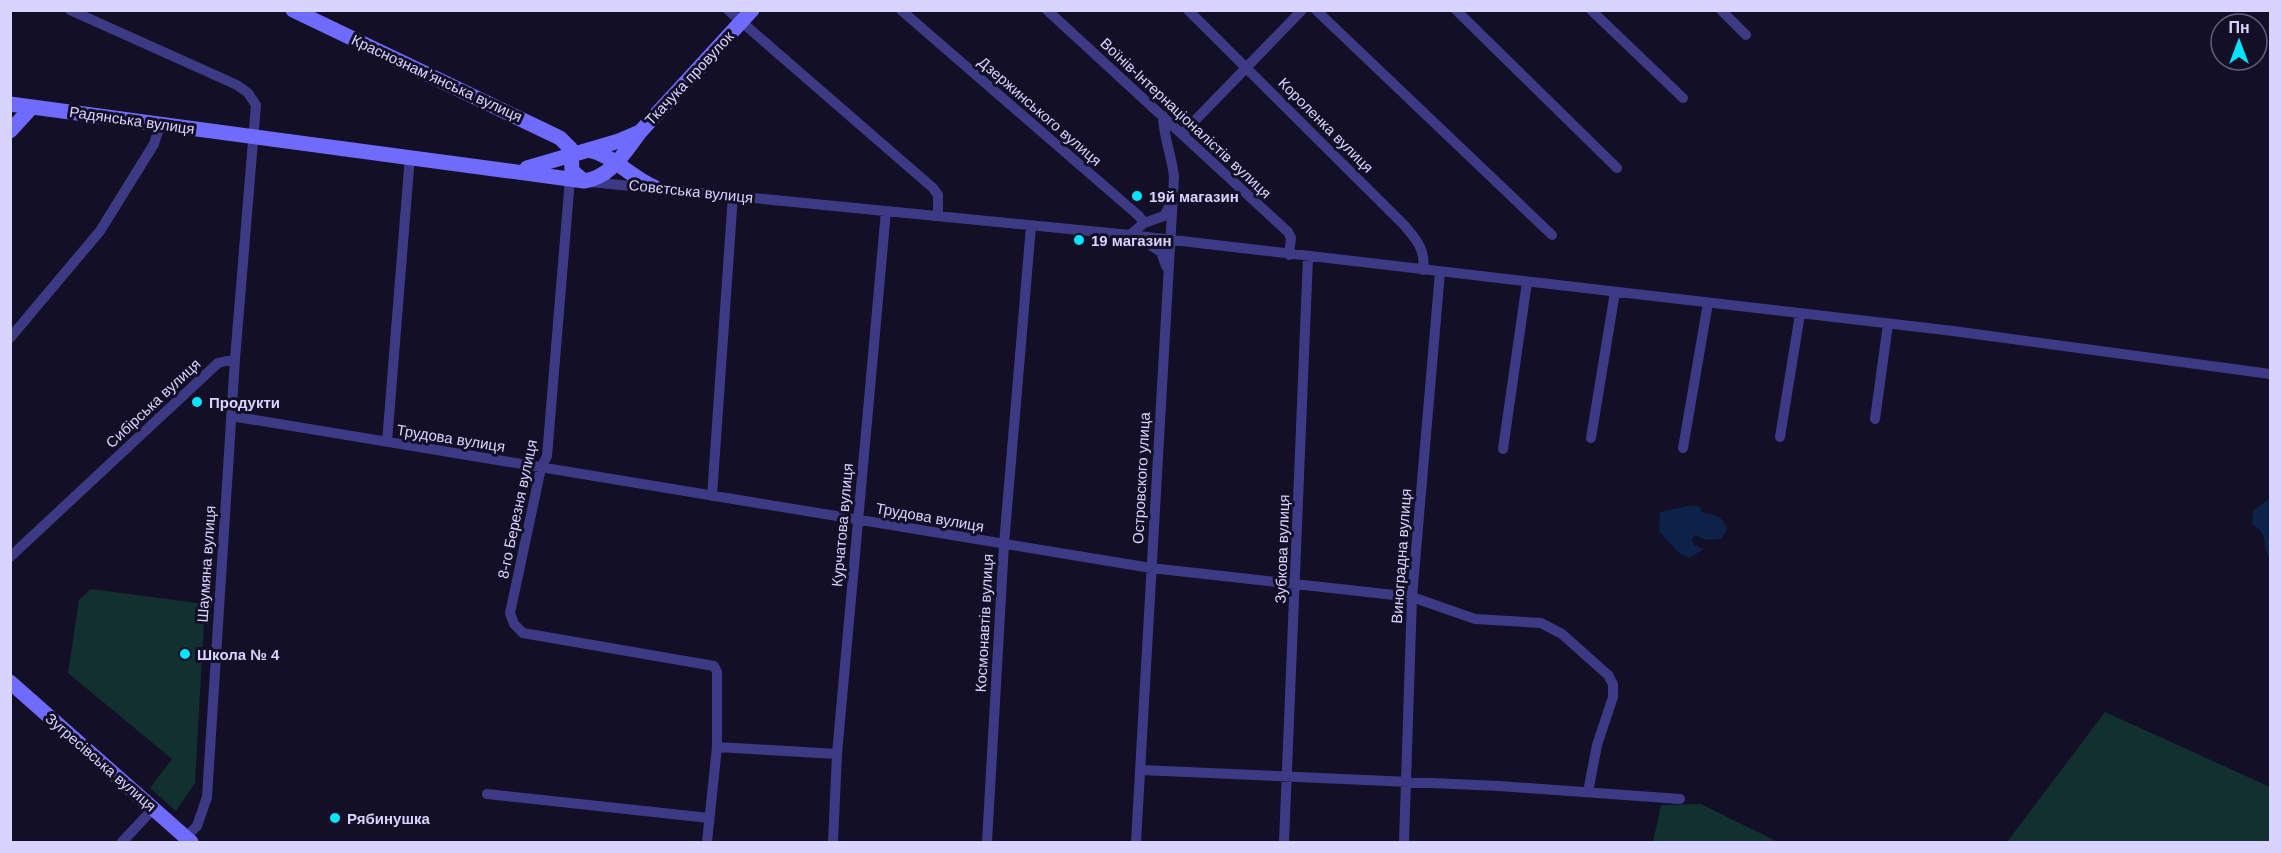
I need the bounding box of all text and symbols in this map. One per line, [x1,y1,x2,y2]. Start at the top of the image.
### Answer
north arrow [2209,12,2269,72]
text: Пн [2228,19,2250,36]
street label: Ткачука провулок [641,27,737,128]
street label: Краснознамʼянська вулиця [349,31,525,125]
street label: Воїнів-Інтернаціоналістів вулиця [1097,34,1275,202]
street label: Дзержинського вулиця [975,53,1105,169]
street label: Короленка вулиця [1275,74,1377,176]
street label: Радянська вулиця [68,103,196,137]
street label: Совєтська вулиця [628,176,754,206]
place label: 19й магазин [1149,188,1239,205]
marker: 19й магазин [1130,189,1144,203]
place label: 19 магазин [1091,232,1172,249]
marker: 19 магазин [1072,233,1086,247]
street label: Сибірська вулиця [102,355,204,451]
place label: Продукти [209,394,280,411]
marker: Продукти [190,395,204,409]
street label: Островского улица [1129,411,1153,544]
street label: Трудова вулиця [396,421,506,455]
street label: 8-го Березня вулиця [494,438,540,580]
street label: Курчатова вулиця [828,463,856,587]
street label: Виноградна вулиця [1388,488,1414,624]
street label: Зубкова вулиця [1272,494,1292,604]
street label: Трудова вулиця [875,499,985,535]
street label: Шаумяна вулиця [193,505,219,623]
street label: Космонавтів вулиця [972,553,996,693]
place label: Школа № 4 [197,646,280,663]
marker: Школа № 4 [178,647,192,661]
street label: Зугресівська вулиця [42,709,160,815]
place label: Рябинушка [347,810,430,827]
marker: Рябинушка [328,811,342,825]

